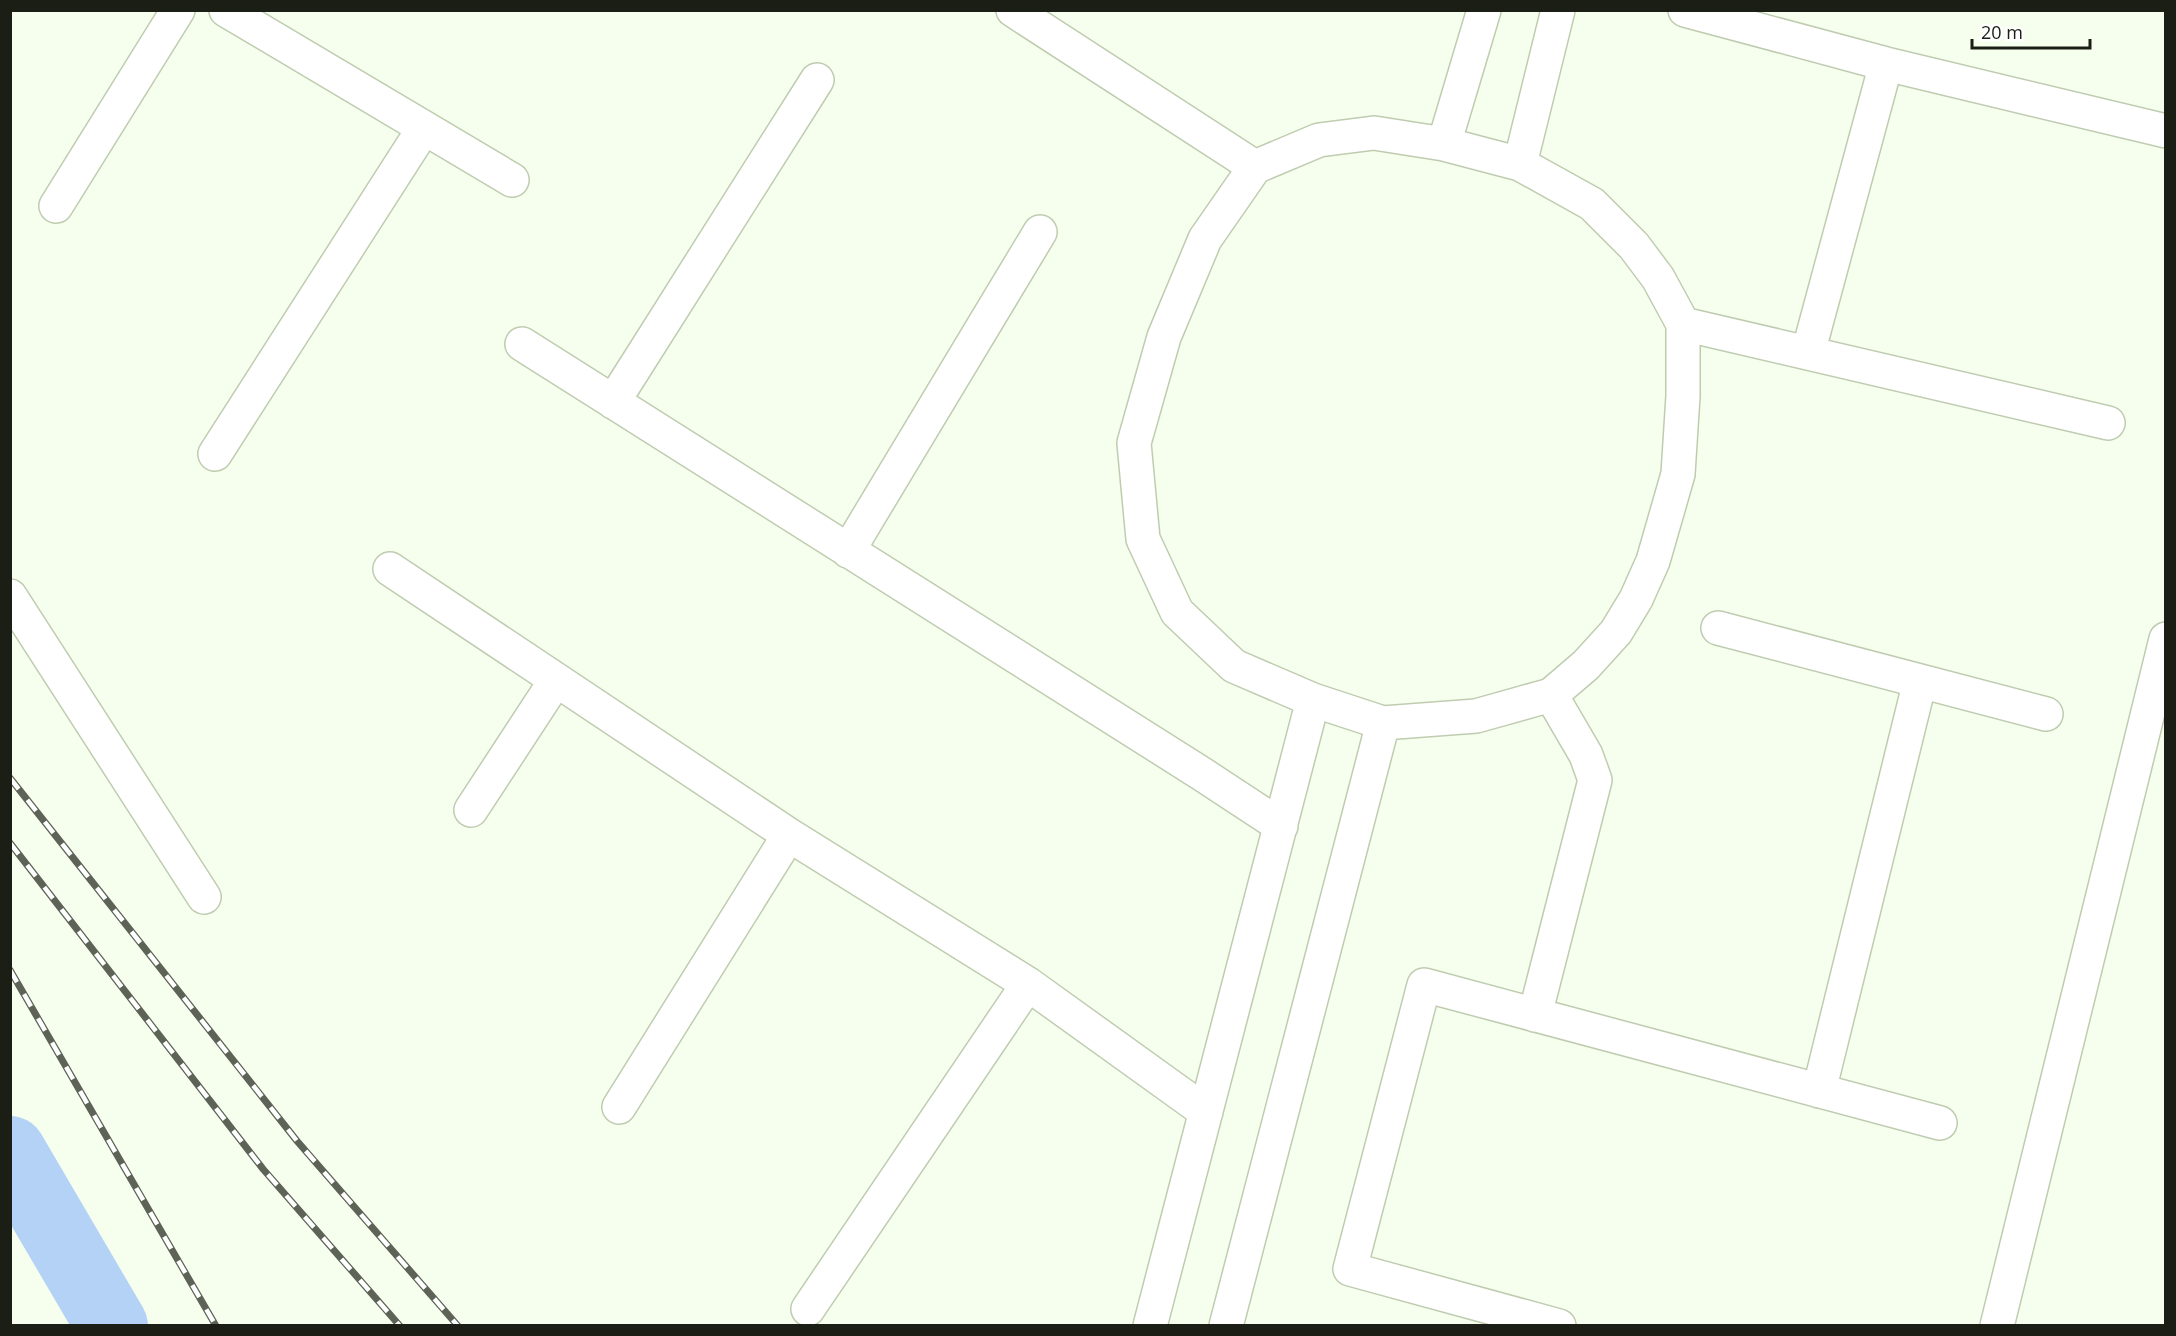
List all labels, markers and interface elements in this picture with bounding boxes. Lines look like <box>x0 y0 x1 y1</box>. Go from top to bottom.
scale bar <box>1972 12 2090 50</box>
text: 20 m <box>1981 20 2023 44</box>

